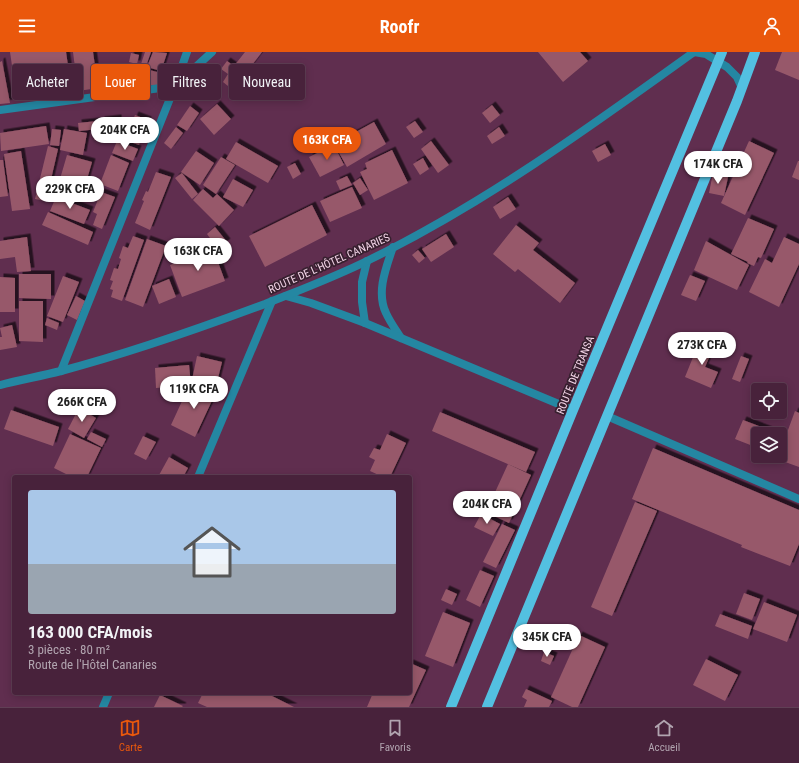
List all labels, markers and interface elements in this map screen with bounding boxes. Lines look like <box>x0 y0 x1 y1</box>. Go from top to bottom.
icon: menu <box>16 15 38 37</box>
icon: person <box>761 15 783 37</box>
text: Roofr <box>380 16 419 37</box>
chip: Acheter <box>12 64 83 100</box>
chip: Louer <box>91 64 150 100</box>
chip: Filtres <box>158 64 221 100</box>
chip: Nouveau <box>229 64 305 100</box>
pin: 204K CFA <box>84 117 166 151</box>
text: 204K CFA <box>100 122 150 137</box>
pin: 163K CFA <box>286 127 368 161</box>
text: 163K CFA <box>302 132 352 147</box>
pin: 174K CFA <box>677 151 759 185</box>
text: 174K CFA <box>693 156 743 171</box>
pin: 229K CFA <box>29 176 111 210</box>
text: 229K CFA <box>45 181 95 196</box>
street label: ROUTE DE L'HÔTEL CANARIES <box>266 231 392 296</box>
pin: 163K CFA <box>157 238 239 272</box>
text: 163K CFA <box>173 243 223 258</box>
pin: 273K CFA <box>661 332 743 366</box>
street label: ROUTE DE TRANSA <box>554 334 597 416</box>
text: 273K CFA <box>677 337 727 352</box>
pin: 119K CFA <box>153 376 235 410</box>
text: 119K CFA <box>169 381 219 396</box>
map controls <box>751 383 787 463</box>
button: locate <box>751 383 787 419</box>
pin: 266K CFA <box>41 389 123 423</box>
text: 266K CFA <box>57 394 107 409</box>
button: layers <box>751 427 787 463</box>
pin: 204K CFA <box>446 491 528 525</box>
text: 204K CFA <box>462 496 512 511</box>
icon: home <box>176 516 248 588</box>
text: 163 000 CFA/mois <box>28 622 152 642</box>
pin: 345K CFA <box>506 624 588 658</box>
text: 345K CFA <box>522 629 572 644</box>
text: 3 pièces · 80 m² <box>28 642 110 657</box>
text: Route de l'Hôtel Canaries <box>28 657 157 672</box>
tab: Carte <box>119 717 142 754</box>
tab: Favoris <box>380 717 411 754</box>
tab: Accueil <box>648 717 680 754</box>

